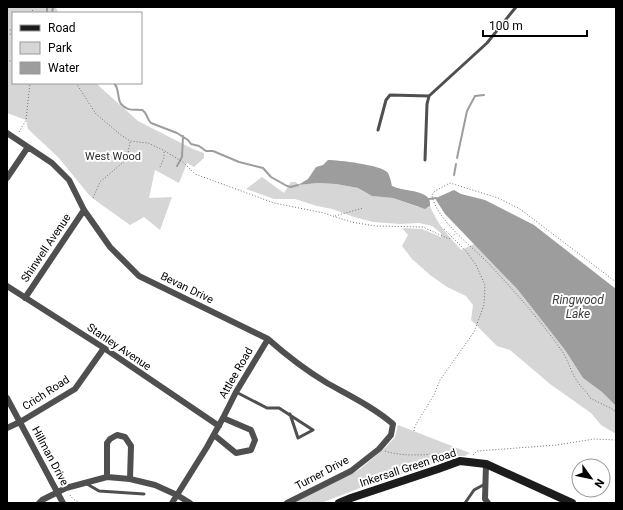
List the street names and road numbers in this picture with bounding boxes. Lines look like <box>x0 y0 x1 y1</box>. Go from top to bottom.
street label: Shinwell Avenue <box>18 211 74 285</box>
street label: Bevan Drive <box>158 270 216 306</box>
street label: Stanley Avenue <box>84 321 154 373</box>
street label: Attlee Road <box>216 345 256 401</box>
street label: Crich Road <box>20 373 72 413</box>
street label: Hillman Drive <box>29 424 71 488</box>
street label: Inkersall Green Road <box>358 446 458 490</box>
street label: Turner Drive <box>293 453 351 493</box>

